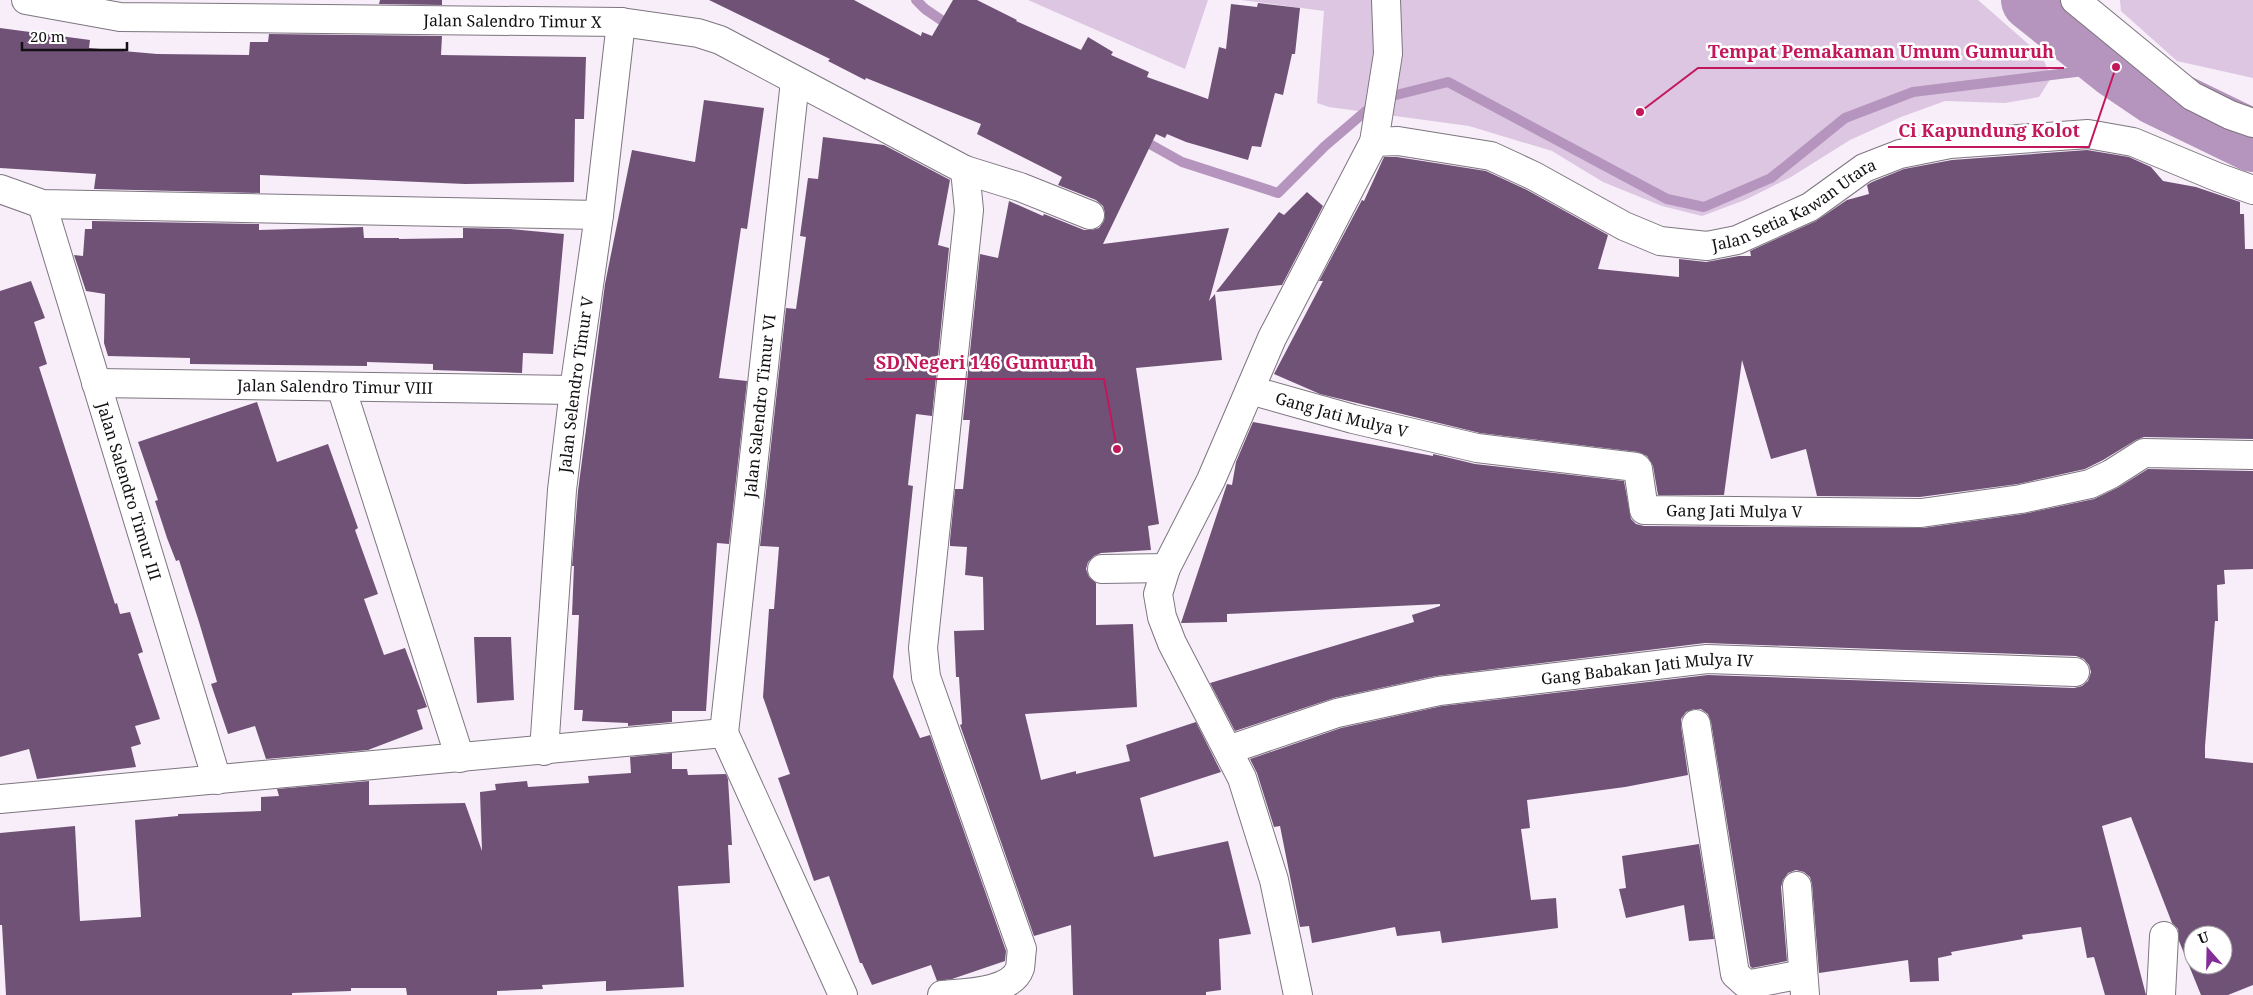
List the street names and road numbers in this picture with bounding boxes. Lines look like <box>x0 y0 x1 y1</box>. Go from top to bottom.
street label: Jalan Salendro Timur X <box>422 9 602 33</box>
street label: Jalan Setia Kawan Utara <box>1709 153 1879 256</box>
street label: Jalan Selendro Timur V <box>553 295 598 475</box>
street label: Jalan Salendro Timur VI <box>739 313 781 500</box>
street label: Jalan Salendro Timur VIII <box>236 374 433 399</box>
street label: Gang Jati Mulya V <box>1273 387 1410 443</box>
street label: Jalan Salendro Timur III <box>91 398 167 583</box>
street label: Gang Jati Mulya V <box>1666 499 1803 523</box>
street label: Gang Babakan Jati Mulya IV <box>1540 648 1754 690</box>

